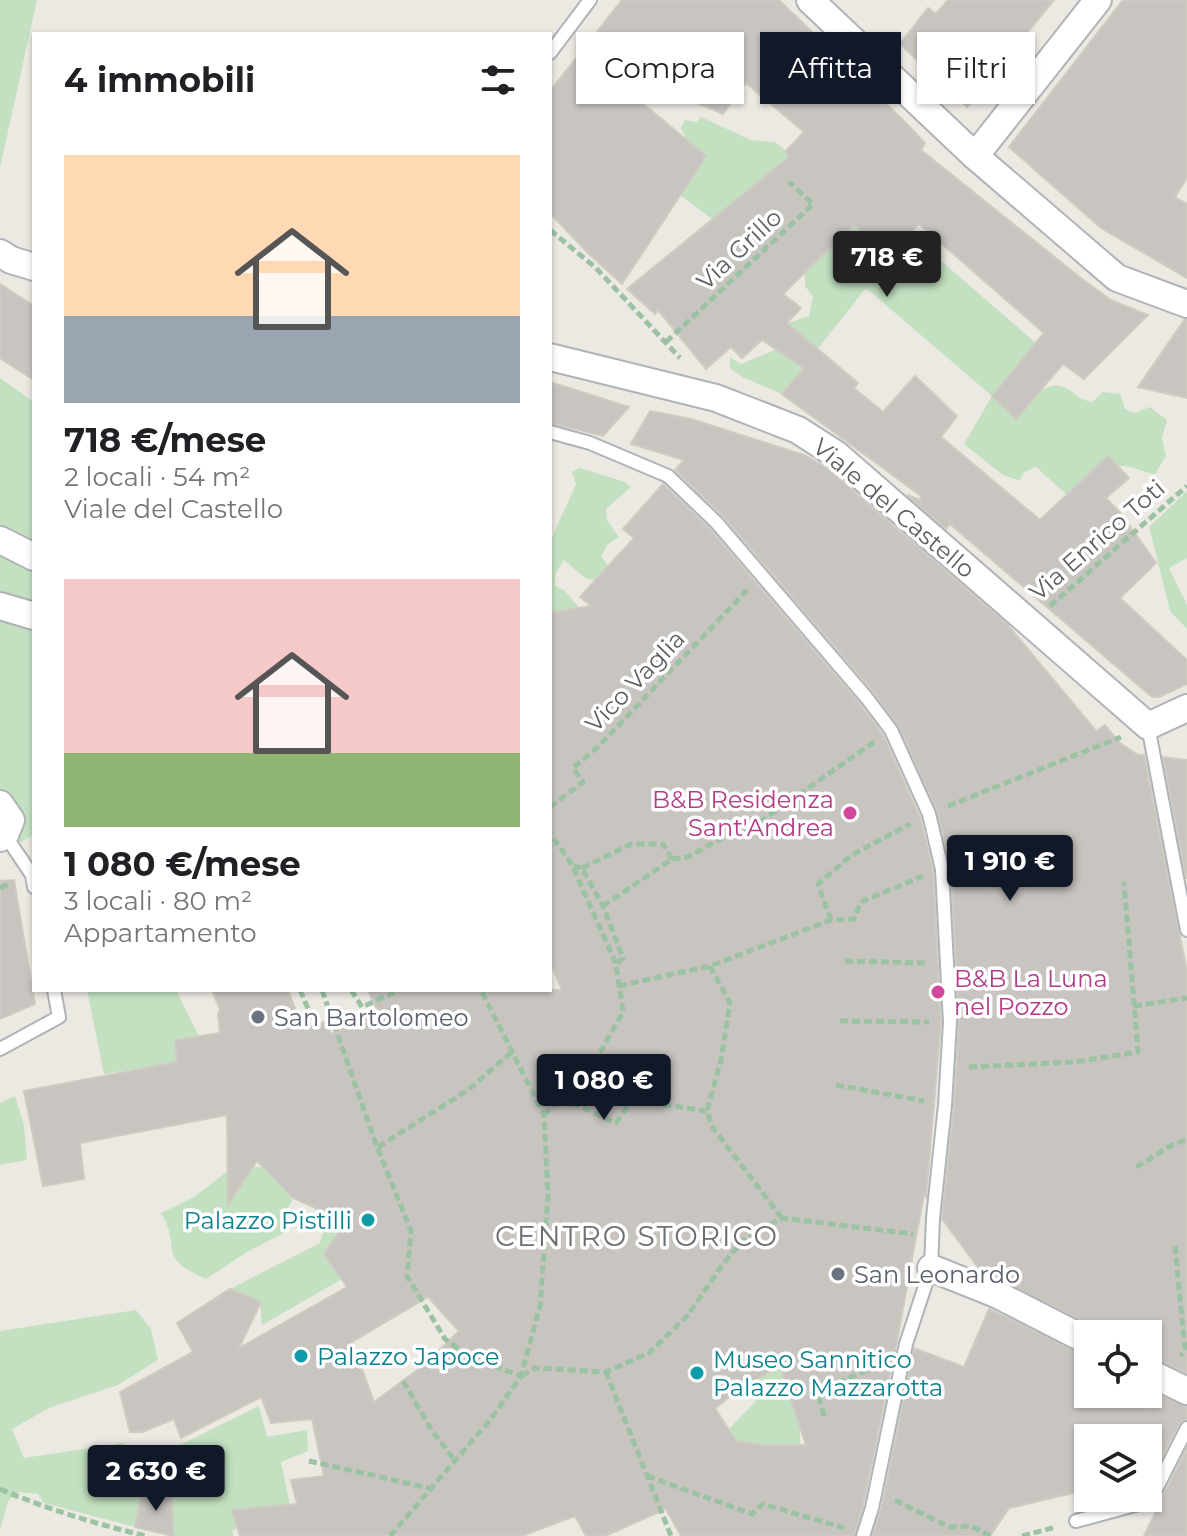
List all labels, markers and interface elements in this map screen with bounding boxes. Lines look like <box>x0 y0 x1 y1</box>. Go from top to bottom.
chip: Compra <box>576 32 744 104</box>
chip: Affitta <box>760 32 901 104</box>
chip: Filtri <box>917 32 1035 104</box>
icon: filters <box>476 58 520 102</box>
text: 4 immobili <box>64 59 255 101</box>
street label: Via Grillo <box>690 202 788 296</box>
icon: home <box>220 207 364 351</box>
pin: 718 € <box>831 231 943 299</box>
text: 718 € <box>851 241 923 273</box>
text: 718 €/mese <box>64 419 266 461</box>
street label: Viale del Castello <box>807 432 981 584</box>
text: 2 locali · 54 m² <box>64 461 251 493</box>
street label: Via Enrico Toti <box>1023 473 1171 607</box>
text: Viale del Castello <box>64 493 283 525</box>
street label: Vico Vaglia <box>579 624 691 738</box>
icon: home <box>220 631 364 775</box>
place label: B&B Residenza Sant'Andrea <box>652 785 834 842</box>
marker: B&B Residenza Sant'Andrea <box>841 804 859 822</box>
pin: 1 910 € <box>936 835 1084 903</box>
text: 1 080 €/mese <box>64 843 301 885</box>
text: 1 910 € <box>965 845 1055 877</box>
text: 3 locali · 80 m² <box>64 885 252 917</box>
text: Appartamento <box>64 917 257 949</box>
place label: B&B La Luna nel Pozzo <box>954 964 1108 1021</box>
marker: B&B La Luna nel Pozzo <box>929 983 947 1001</box>
place label: San Bartolomeo <box>274 1003 469 1032</box>
marker: San Bartolomeo <box>249 1008 267 1026</box>
pin: 1 080 € <box>530 1054 678 1122</box>
text: 1 080 € <box>555 1064 653 1096</box>
place label: Palazzo Pistilli <box>184 1206 352 1235</box>
marker: Palazzo Pistilli <box>359 1211 377 1229</box>
district label: CENTRO STORICO <box>495 1219 779 1253</box>
place label: San Leonardo <box>854 1260 1020 1289</box>
marker: San Leonardo <box>829 1265 847 1283</box>
map controls <box>1074 1320 1162 1512</box>
button: locate <box>1074 1320 1162 1408</box>
place label: Palazzo Japoce <box>317 1342 500 1371</box>
place label: Museo Sannitico Palazzo Mazzarotta <box>713 1345 943 1402</box>
marker: Palazzo Japoce <box>292 1347 310 1365</box>
marker: Museo Sannitico Palazzo Mazzarotta <box>688 1364 706 1382</box>
button: layers <box>1074 1424 1162 1512</box>
pin: 2 630 € <box>82 1445 230 1513</box>
text: 2 630 € <box>106 1455 206 1487</box>

